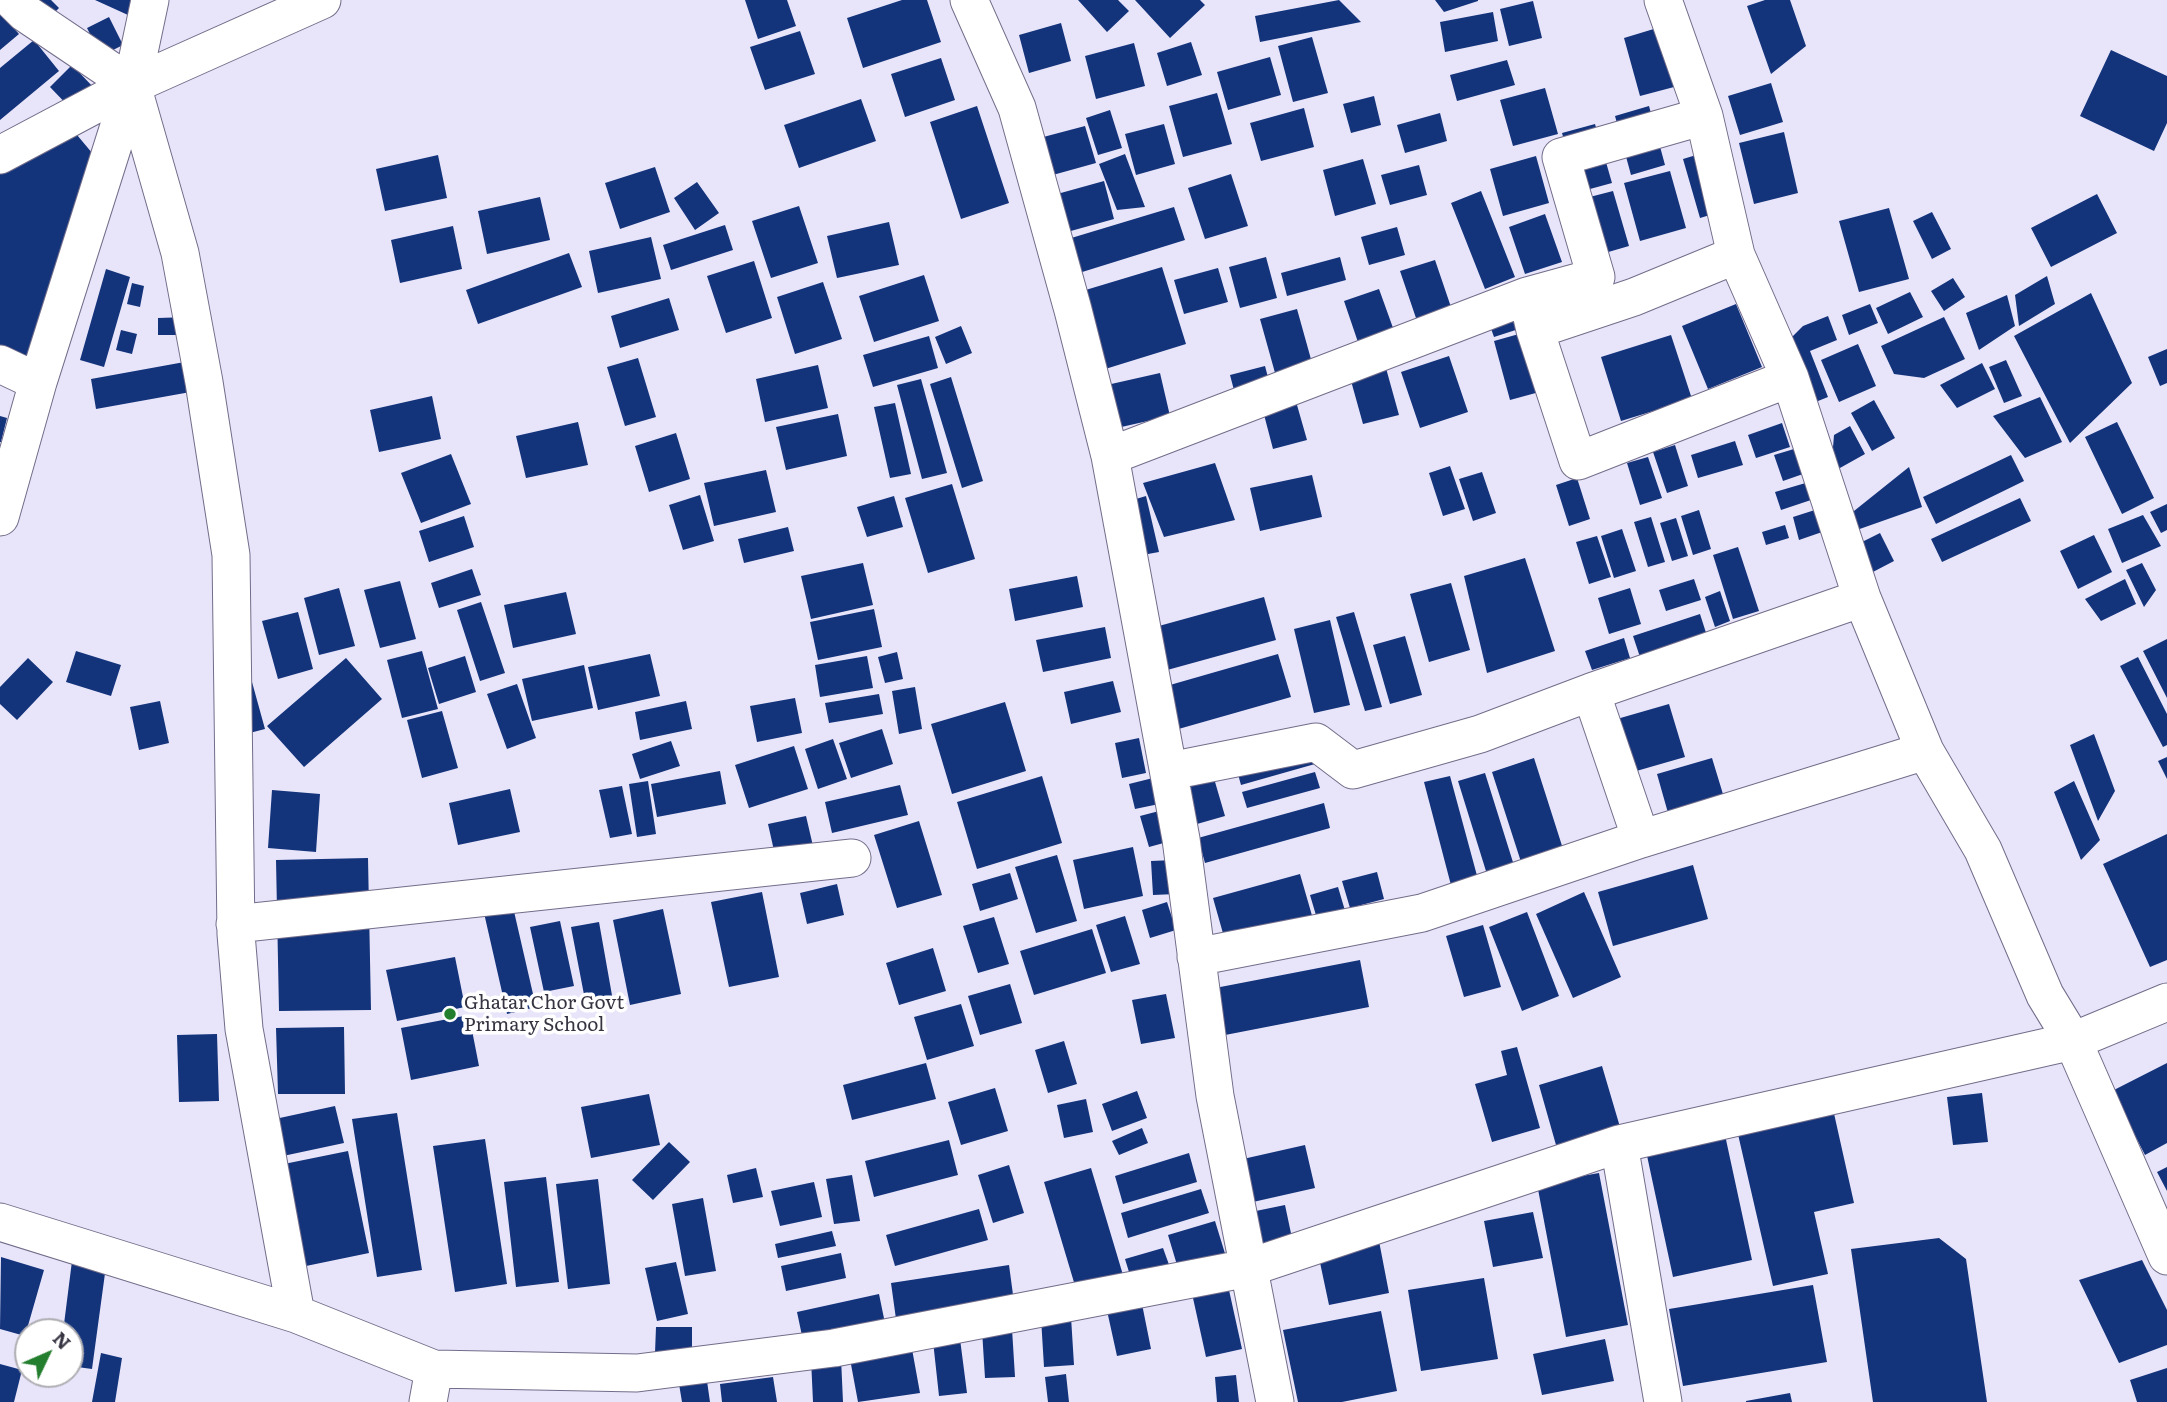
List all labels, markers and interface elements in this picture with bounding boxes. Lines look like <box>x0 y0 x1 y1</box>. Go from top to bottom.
place label: Ghatar Chor Govt Primary School <box>464 992 624 1036</box>
marker: Ghatar Chor Govt Primary School <box>442 1006 458 1022</box>
north arrow <box>14 1318 84 1388</box>
text: N <box>47 1324 78 1355</box>

